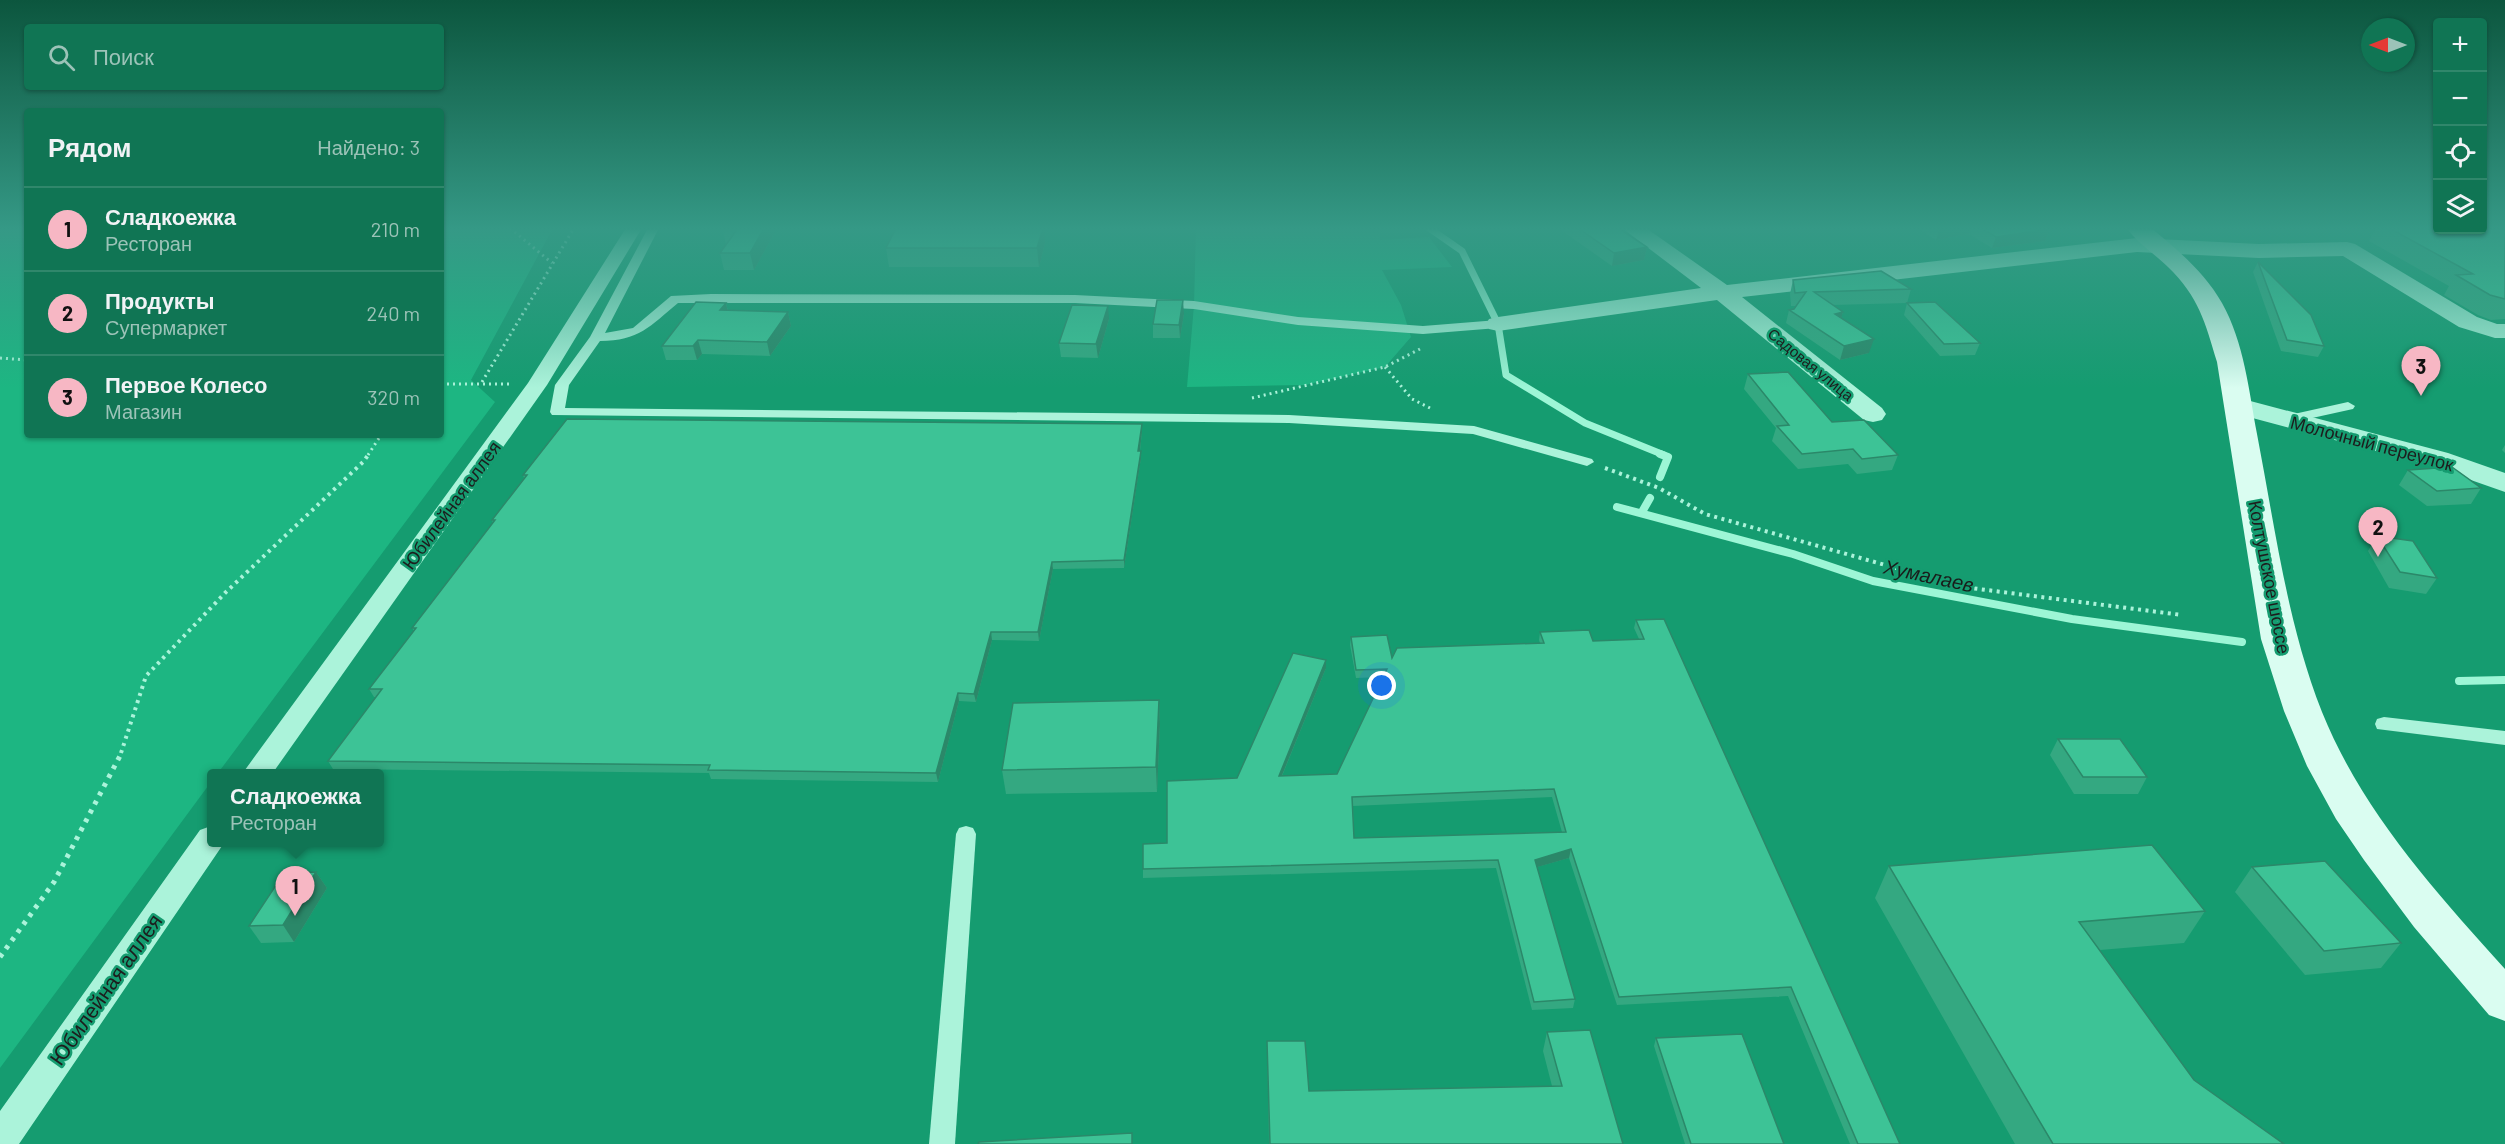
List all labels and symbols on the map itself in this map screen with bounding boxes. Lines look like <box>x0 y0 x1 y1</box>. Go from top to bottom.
north arrow <box>2361 18 2415 72</box>
street label: Садовая улица <box>1765 324 1858 404</box>
pin: 3 <box>2402 346 2440 396</box>
street label: Молочный переулок <box>2288 411 2456 475</box>
street label: Юбилейная аллея <box>397 437 505 573</box>
street label: Колтушское шоссе <box>2244 499 2296 655</box>
pin: 2 <box>2358 508 2398 557</box>
water label: Хумалаев <box>1881 554 1976 596</box>
your location <box>1367 671 1396 700</box>
pin: 1 <box>276 866 314 916</box>
street label: Юбилейная аллея <box>44 909 166 1069</box>

